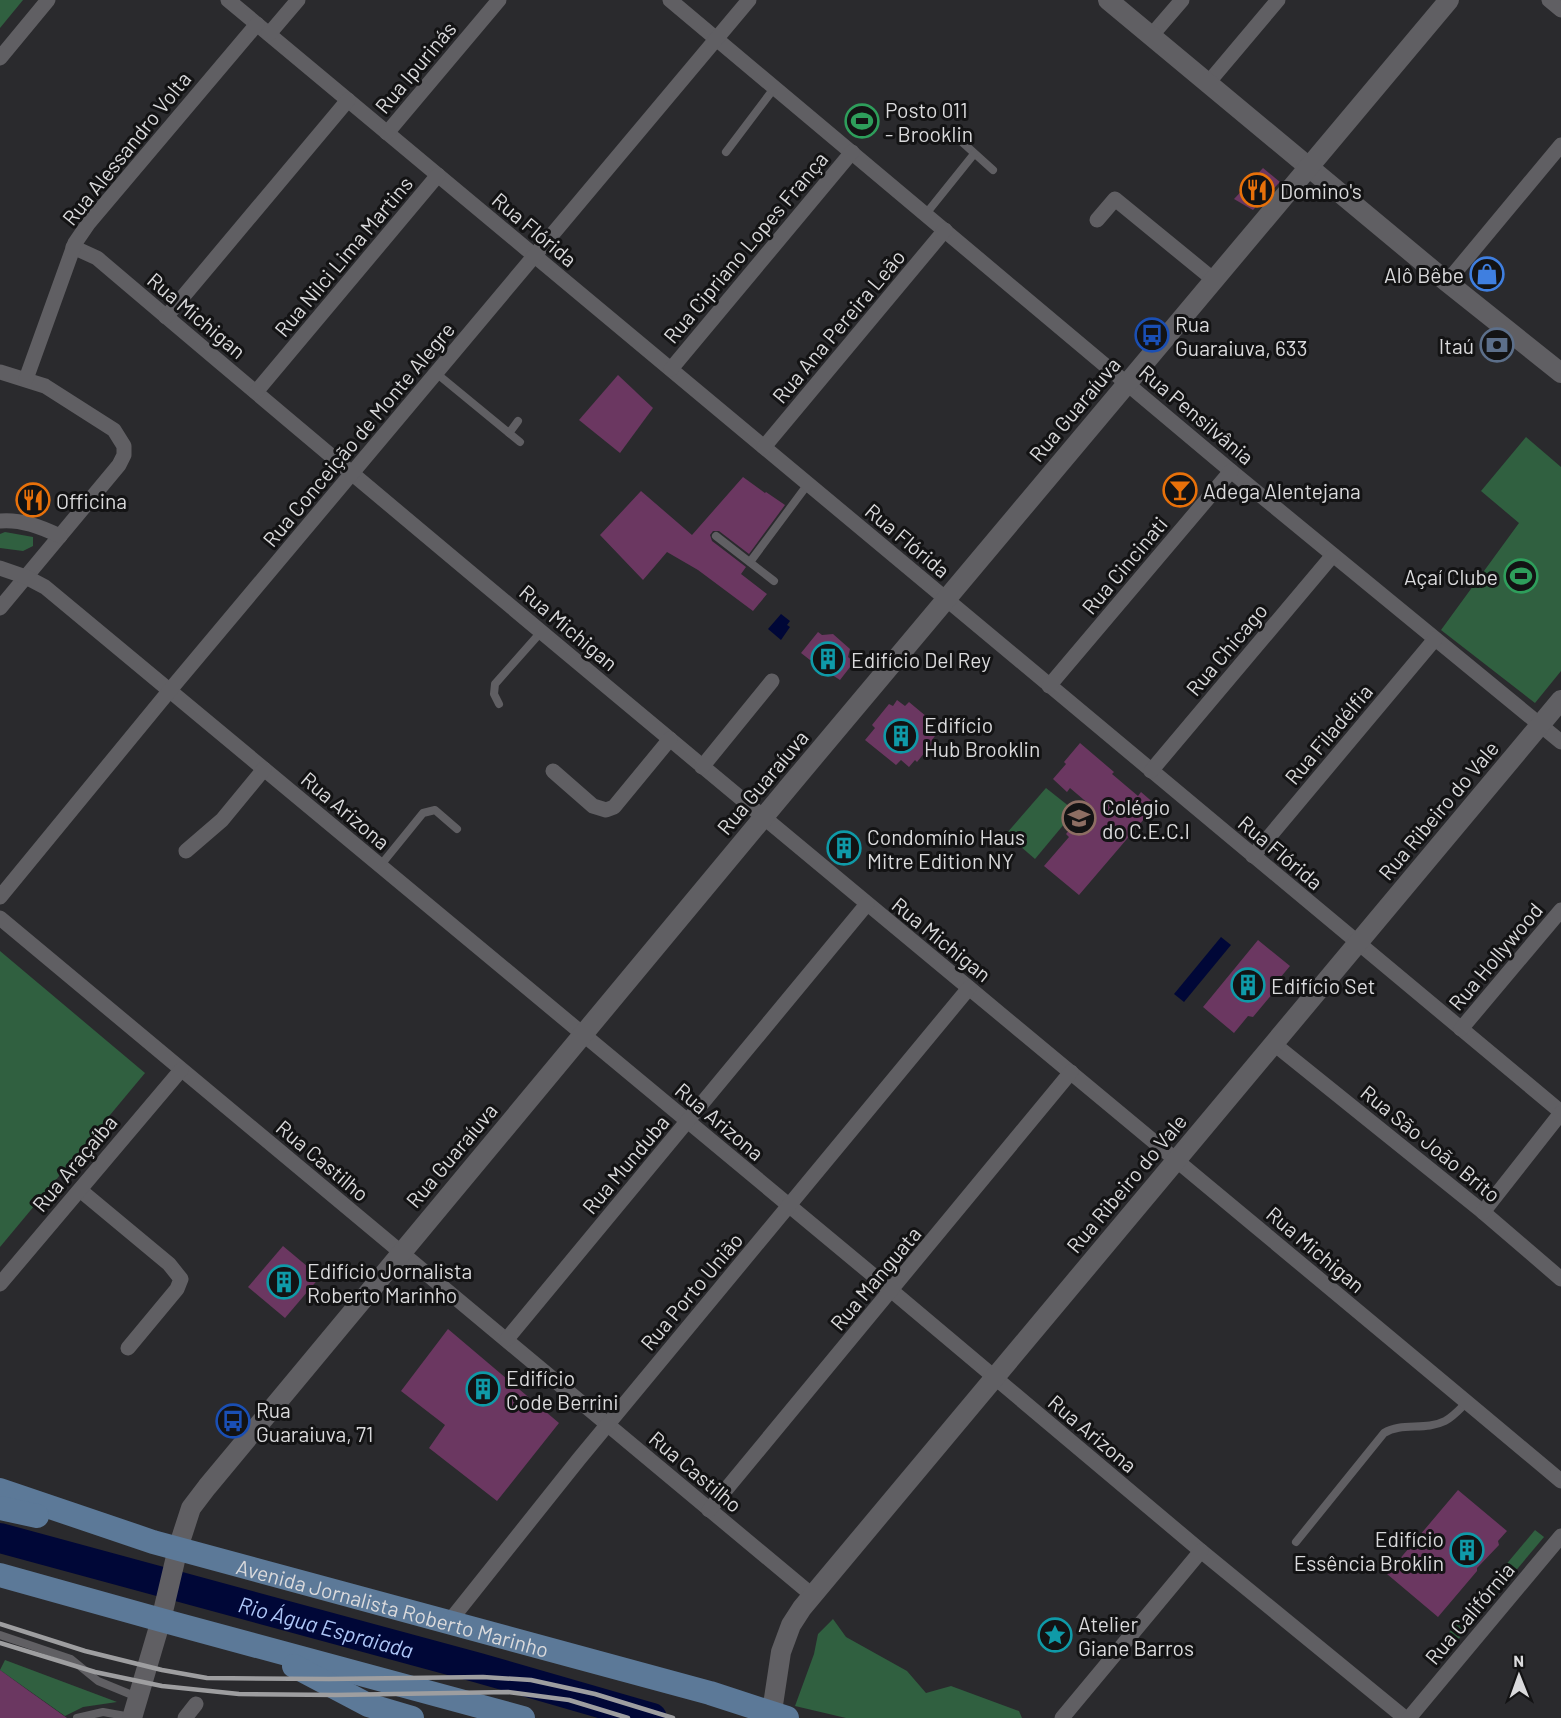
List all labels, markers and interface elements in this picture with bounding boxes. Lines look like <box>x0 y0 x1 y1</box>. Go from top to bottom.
street label: Rua Ipurinás <box>369 16 461 118</box>
street label: Rua Alessandro Volta <box>56 66 196 230</box>
place label: Posto 011 - Brooklin <box>885 97 973 146</box>
sports icon: Posto 011 - Brooklin <box>844 103 880 139</box>
street label: Rua Cipriano Lopes França <box>658 146 832 348</box>
street label: Rua Nilci Lima Martins <box>269 171 417 341</box>
restaurant icon: Domino's <box>1239 172 1275 208</box>
place label: Domino's <box>1280 178 1362 203</box>
street label: Rua Flórida <box>488 187 582 271</box>
street label: Rua Ana Pereira Leão <box>766 244 910 408</box>
shop icon: Alô Bêbe <box>1469 256 1505 292</box>
place label: Alô Bêbe <box>1384 262 1464 287</box>
street label: Rua Michigan <box>143 267 251 363</box>
place label: Rua Guaraiuva, 633 <box>1175 311 1307 360</box>
street label: Rua Conceição de Monte Alegre <box>257 317 459 551</box>
bus stop icon: Rua Guaraiuva, 633 <box>1134 317 1170 353</box>
bank icon: Itaú <box>1479 327 1515 363</box>
place label: Itaú <box>1439 333 1474 358</box>
street label: Rua Guaraíuva <box>1023 352 1125 466</box>
street label: Rua Pensilvânia <box>1135 359 1259 469</box>
bar icon: Adega Alentejana <box>1162 472 1198 508</box>
place label: Adega Alentejana <box>1203 478 1361 503</box>
restaurant icon: Officina <box>15 482 51 518</box>
place label: Officina <box>56 488 127 513</box>
street label: Rua Flórida <box>861 498 955 582</box>
street label: Rua Cincinati <box>1076 511 1172 619</box>
sports icon: Açaí Clube <box>1503 558 1539 594</box>
place label: Açaí Clube <box>1404 564 1498 589</box>
street label: Rua Michigan <box>515 579 623 675</box>
street label: Rua Chicago <box>1180 598 1272 700</box>
building icon: Edifício Del Rey <box>810 641 846 677</box>
place label: Edifício Del Rey <box>851 647 991 672</box>
street label: Rua Filadélfia <box>1279 679 1377 789</box>
place label: Edifício Hub Brooklin <box>924 712 1040 761</box>
building icon: Edifício Hub Brooklin <box>883 718 919 754</box>
street label: Rua Guaraíuva <box>711 725 813 839</box>
street label: Rua Ribeiro do Vale <box>1373 735 1503 885</box>
street label: Rua Arizona <box>297 766 395 854</box>
place label: Colégio do C.E.C.I <box>1102 794 1190 843</box>
school or university icon: Colégio do C.E.C.I <box>1061 800 1097 836</box>
street label: Rua Flórida <box>1234 810 1328 894</box>
place label: Condomínio Haus Mitre Edition NY <box>867 824 1025 873</box>
building icon: Condomínio Haus Mitre Edition NY <box>826 830 862 866</box>
street label: Rua Michigan <box>887 891 997 987</box>
street label: Rua Hollywood <box>1443 897 1547 1015</box>
building icon: Edifício Set <box>1230 967 1266 1003</box>
place label: Edifício Set <box>1271 973 1375 998</box>
street label: Rua Arizona <box>671 1077 769 1165</box>
street label: Rua São João Brito <box>1356 1079 1506 1207</box>
street label: Rua Guaraíuva <box>400 1098 502 1212</box>
street label: Rua Ribeiro do Vale <box>1061 1108 1191 1258</box>
street label: Rua Munduba <box>576 1109 674 1219</box>
street label: Rua Araçaíba <box>26 1110 122 1216</box>
street label: Rua Castilho <box>272 1114 374 1206</box>
street label: Rua Michigan <box>1262 1201 1370 1297</box>
street label: Rua Manguata <box>824 1221 926 1335</box>
street label: Rua Porto União <box>635 1227 747 1355</box>
place label: Edifício Jornalista Roberto Marinho <box>307 1258 472 1307</box>
building icon: Edifício Jornalista Roberto Marinho <box>266 1264 302 1300</box>
place label: Edifício Code Berrini <box>506 1365 619 1414</box>
building icon: Edifício Code Berrini <box>465 1371 501 1407</box>
street label: Rua Arizona <box>1044 1389 1142 1477</box>
place label: Rua Guaraiuva, 71 <box>256 1397 373 1446</box>
bus stop icon: Rua Guaraiuva, 71 <box>215 1403 251 1439</box>
street label: Rua Castilho <box>645 1425 747 1517</box>
place label: Edifício Essência Broklin <box>1294 1526 1444 1575</box>
building icon: Edifício Essência Broklin <box>1449 1532 1485 1568</box>
street label: Avenida Jornalista Roberto Marinho <box>234 1553 552 1661</box>
street label: Rua Califórnia <box>1419 1557 1519 1669</box>
water label: Rio Água Espraiada <box>236 1590 417 1663</box>
place label: Atelier Giane Barros <box>1078 1611 1194 1660</box>
place icon: Atelier Giane Barros <box>1037 1617 1073 1653</box>
north arrow <box>1489 1646 1549 1706</box>
text: N <box>1513 1651 1524 1670</box>

